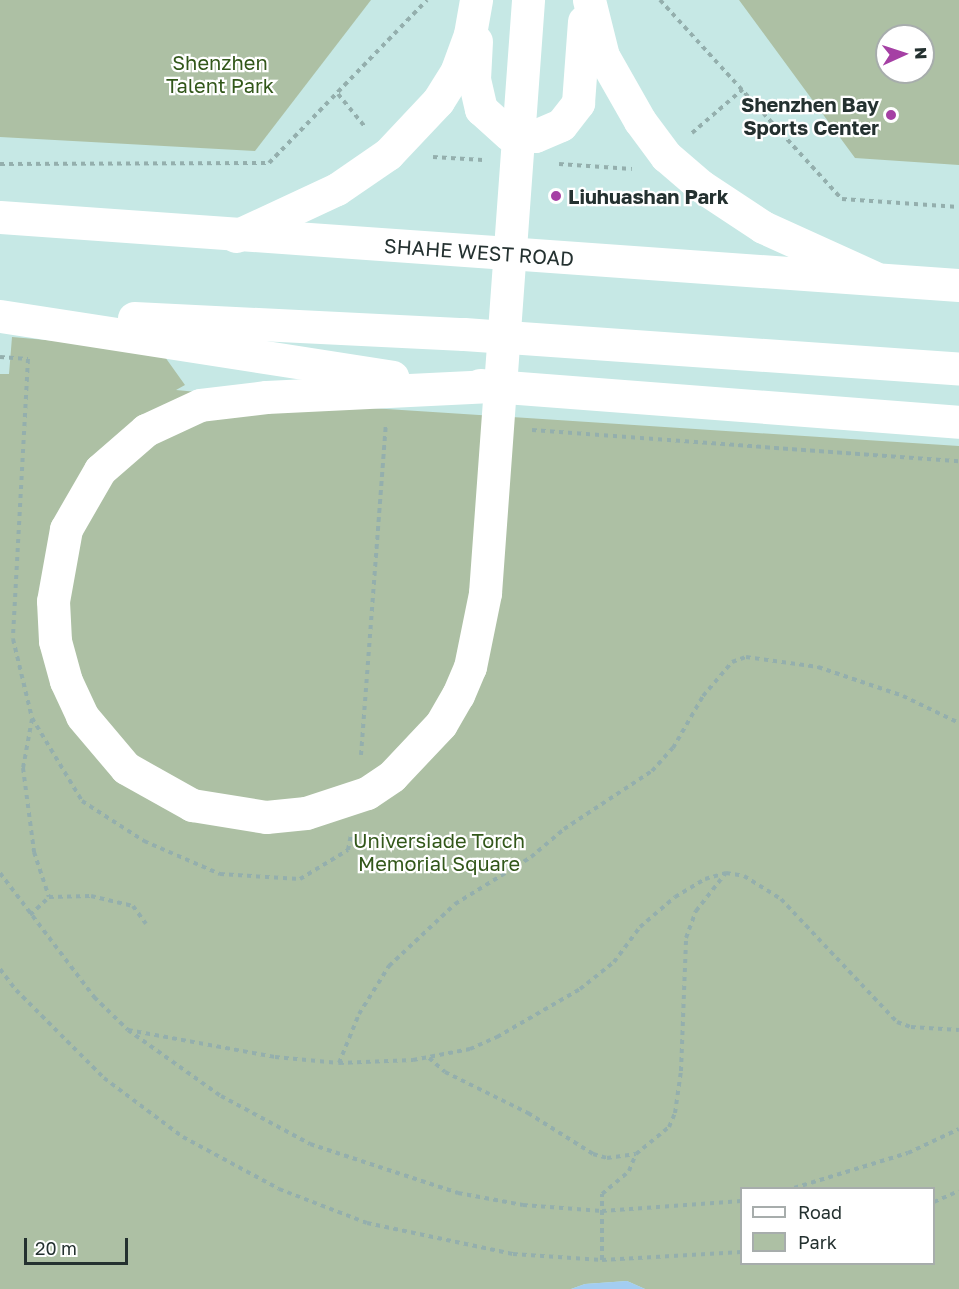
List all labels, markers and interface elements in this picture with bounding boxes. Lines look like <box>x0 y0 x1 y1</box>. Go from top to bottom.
north arrow <box>875 24 935 84</box>
text: N <box>911 47 931 60</box>
park label: Shenzhen Talent Park <box>166 51 274 98</box>
place label: Shenzhen Bay Sports Center <box>741 92 879 139</box>
marker: Shenzhen Bay Sports Center <box>884 108 898 122</box>
place label: Liuhuashan Park <box>568 184 728 208</box>
marker: Liuhuashan Park <box>549 189 563 203</box>
street label: SHAHE WEST ROAD <box>383 233 575 271</box>
park label: Universiade Torch Memorial Square <box>353 828 525 875</box>
legend <box>740 1187 935 1265</box>
text: Road <box>798 1201 842 1223</box>
scale bar <box>27 1226 130 1264</box>
text: Park <box>798 1231 837 1253</box>
text: 20 m <box>35 1237 77 1259</box>

